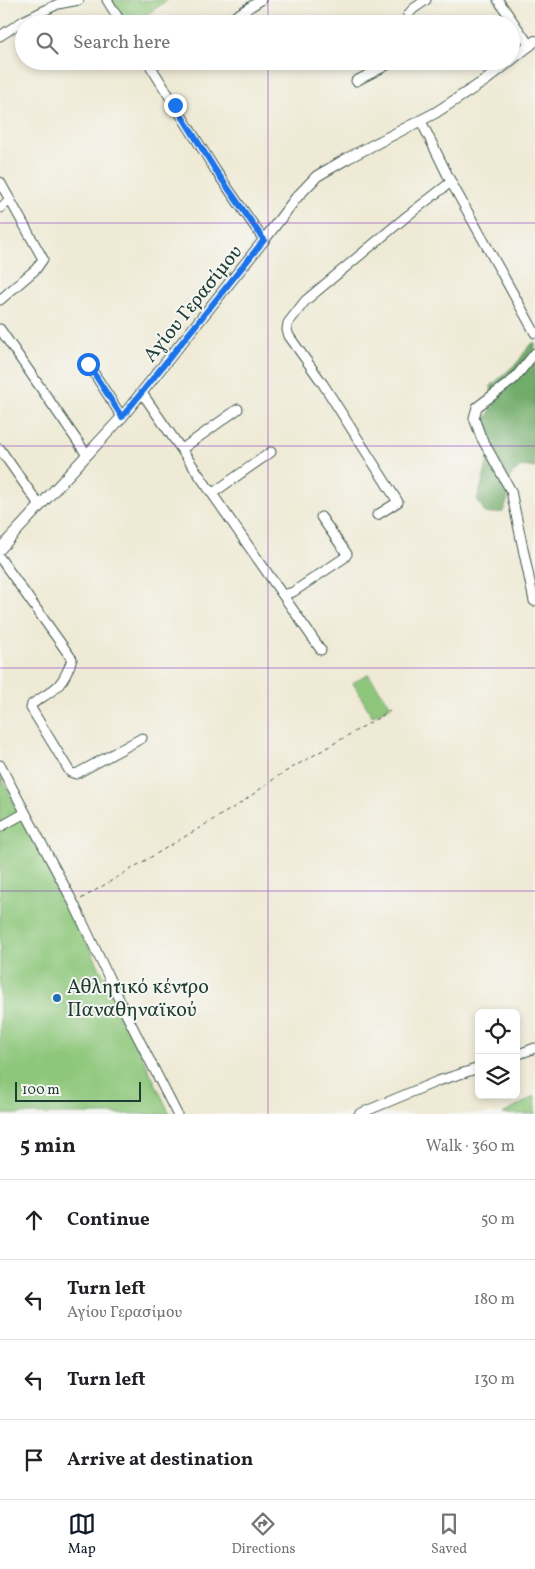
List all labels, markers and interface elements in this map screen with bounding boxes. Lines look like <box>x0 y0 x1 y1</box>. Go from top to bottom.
search box <box>15 15 520 70</box>
icon: search <box>33 29 61 57</box>
text: Search here <box>73 30 170 56</box>
route end <box>164 94 187 117</box>
street label: Αγίου Γερασίμου <box>137 239 250 369</box>
route start <box>77 353 100 376</box>
place label: Αθλητικό κέντρο Παναθηναϊκού <box>67 974 209 1025</box>
marker: Αθλητικό κέντρο Παναθηναϊκού <box>51 992 63 1004</box>
map controls <box>475 1009 520 1099</box>
button: locate <box>475 1009 520 1054</box>
button: layers <box>475 1054 520 1099</box>
scale bar <box>15 1079 141 1102</box>
text: 100 m <box>22 1081 60 1100</box>
text: 5 min <box>20 1132 76 1161</box>
text: Walk · 360 m <box>426 1136 515 1158</box>
icon: ahead <box>20 1206 48 1234</box>
text: Continue <box>67 1207 150 1233</box>
text: 50 m <box>481 1209 515 1231</box>
text: Turn left <box>67 1276 146 1302</box>
icon: left <box>20 1286 48 1314</box>
text: 180 m <box>474 1289 515 1311</box>
text: Αγίου Γερασίμου <box>67 1302 182 1324</box>
icon: left <box>20 1366 48 1394</box>
text: Turn left <box>67 1367 146 1393</box>
text: 130 m <box>474 1369 515 1391</box>
icon: arrive <box>20 1446 48 1474</box>
text: Arrive at destination <box>67 1447 253 1473</box>
tab: Map <box>68 1510 96 1559</box>
tab: Directions <box>231 1510 296 1559</box>
tab: Saved <box>431 1510 467 1559</box>

